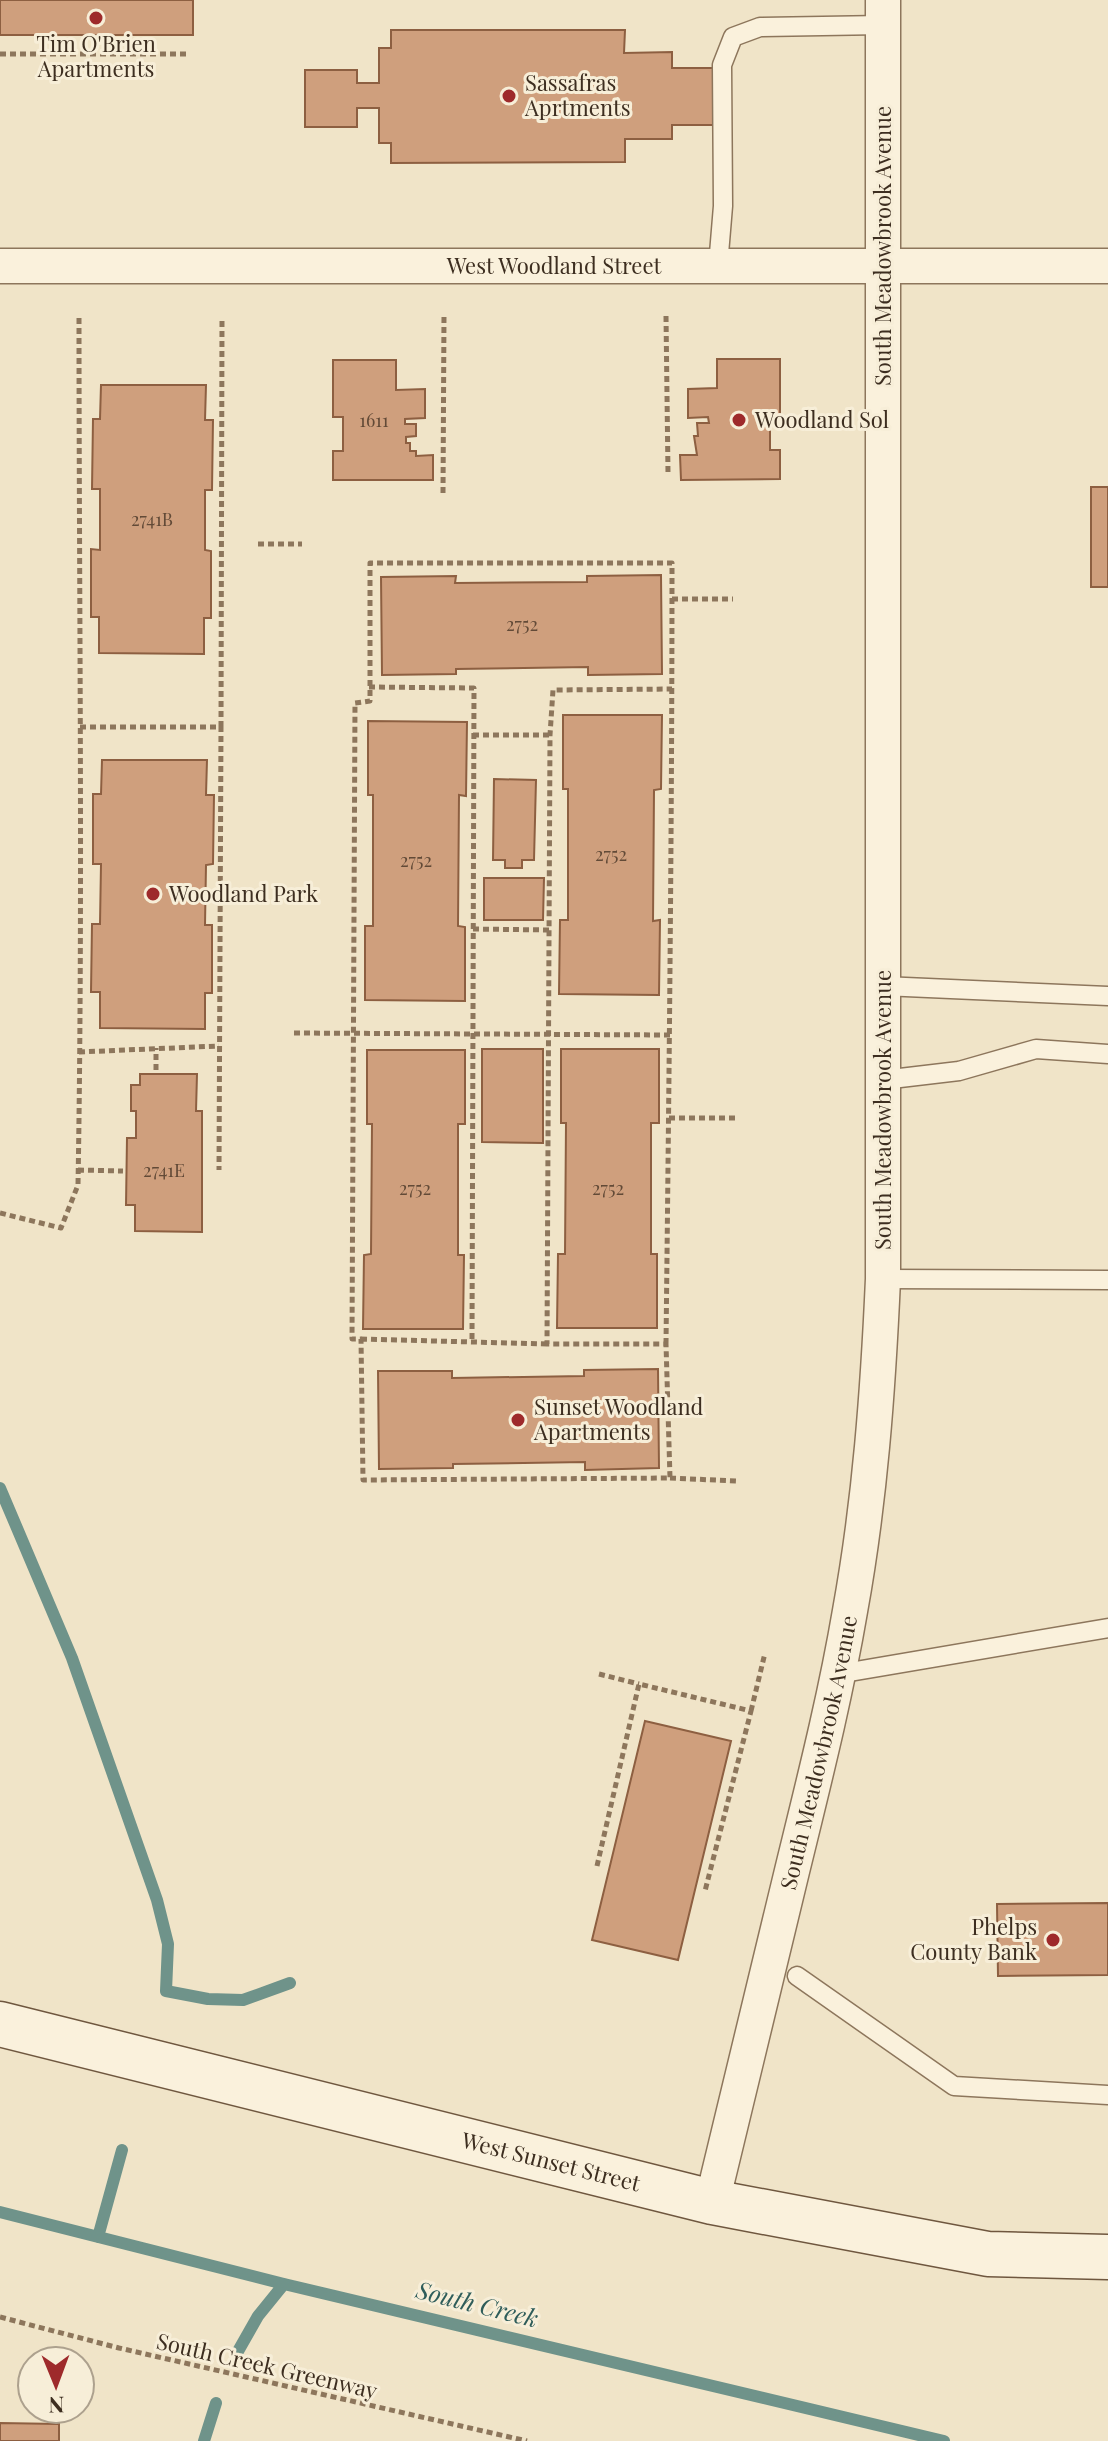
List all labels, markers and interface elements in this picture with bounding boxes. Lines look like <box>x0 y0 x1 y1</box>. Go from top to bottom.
marker: Tim O'Brien Apartments <box>87 9 105 27</box>
place label: Tim O'Brien Apartments <box>36 28 156 83</box>
place label: Sassafras Aprtments <box>524 67 631 122</box>
marker: Sassafras Aprtments <box>500 87 518 105</box>
street label: South Meadowbrook Avenue <box>867 106 897 386</box>
street label: West Woodland Street <box>446 250 663 280</box>
place label: Woodland Sol <box>754 404 889 434</box>
house number: 1611 <box>359 408 389 432</box>
marker: Woodland Sol <box>730 411 748 429</box>
house number: 2741B <box>131 507 173 531</box>
house number: 2752 <box>506 612 538 636</box>
house number: 2752 <box>595 842 627 866</box>
house number: 2752 <box>400 848 432 872</box>
place label: Woodland Park <box>168 878 318 908</box>
marker: Woodland Park <box>144 885 162 903</box>
street label: South Meadowbrook Avenue <box>867 970 897 1250</box>
house number: 2741E <box>143 1158 185 1182</box>
house number: 2752 <box>399 1176 431 1200</box>
house number: 2752 <box>592 1176 624 1200</box>
place label: Sunset Woodland Apartments <box>533 1391 704 1446</box>
marker: Sunset Woodland Apartments <box>509 1411 527 1429</box>
street label: South Meadowbrook Avenue <box>772 1613 863 1892</box>
place label: Phelps County Bank <box>910 1911 1037 1966</box>
marker: Phelps County Bank <box>1044 1931 1062 1949</box>
street label: West Sunset Street <box>458 2124 645 2198</box>
water label: South Creek <box>412 2272 542 2334</box>
street label: South Creek Greenway <box>154 2325 381 2405</box>
north arrow <box>16 2345 96 2425</box>
text: N <box>48 2391 65 2421</box>

